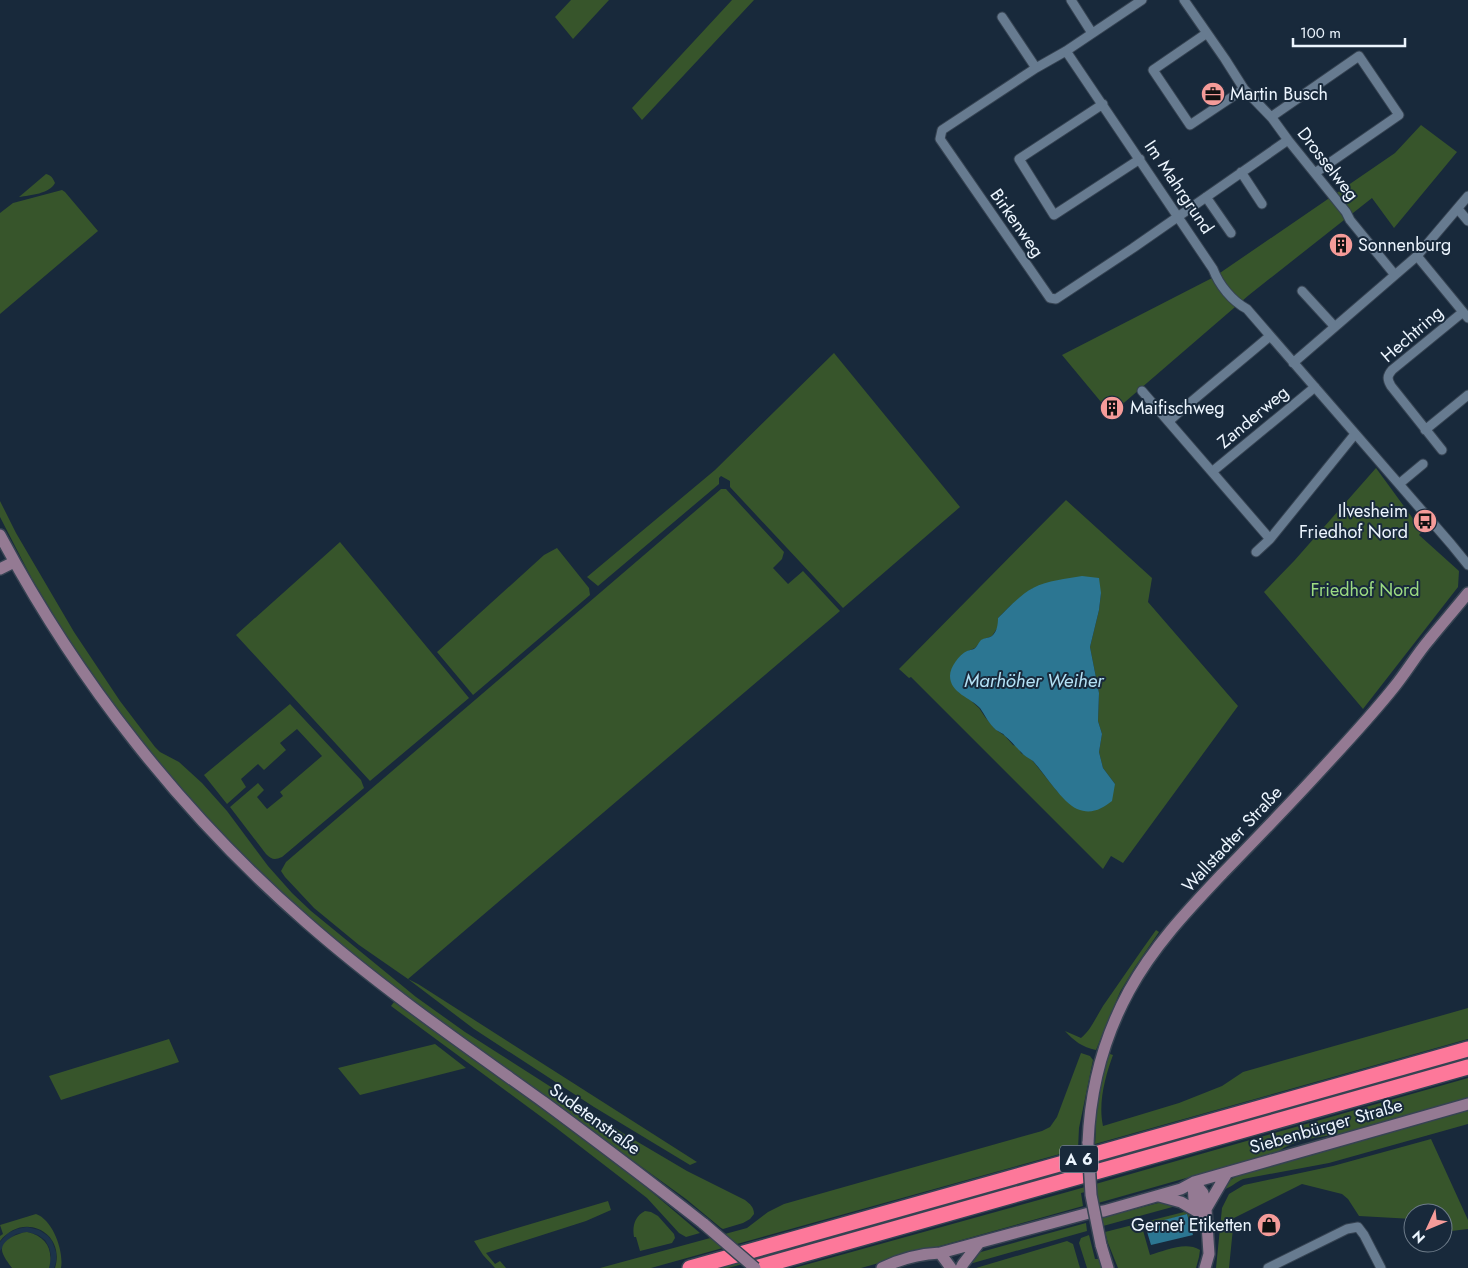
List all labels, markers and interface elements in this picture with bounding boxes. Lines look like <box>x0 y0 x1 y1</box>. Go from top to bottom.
scale bar <box>1293 15 1406 47</box>
text: 100 m <box>1300 22 1341 44</box>
office icon: Martin Busch <box>1200 81 1226 107</box>
place label: Martin Busch <box>1230 81 1328 107</box>
street label: Drosselweg <box>1291 122 1365 206</box>
street label: Im Mahrgrund <box>1138 135 1220 239</box>
street label: Birkenweg <box>984 183 1050 263</box>
building icon: Sonnenburg <box>1328 232 1354 258</box>
place label: Sonnenburg <box>1358 232 1451 258</box>
street label: Hechtring <box>1375 300 1449 368</box>
street label: Zanderweg <box>1212 380 1294 454</box>
building icon: Maifischweg <box>1099 395 1125 421</box>
place label: Maifischweg <box>1130 395 1224 421</box>
place label: Ilvesheim Friedhof Nord <box>1299 498 1408 545</box>
bus stop icon: Ilvesheim Friedhof Nord <box>1412 508 1438 534</box>
park label: Friedhof Nord <box>1310 577 1420 603</box>
water label: Marhöher Weiher <box>964 667 1105 694</box>
street label: Wallstadter Straße <box>1176 780 1288 898</box>
street label: Sudetenstraße <box>544 1077 646 1161</box>
street label: Siebenbürger Straße <box>1246 1092 1406 1160</box>
road number: A 6 <box>1060 1146 1098 1172</box>
north arrow <box>1403 1203 1453 1253</box>
place label: Gernet Etiketten <box>1131 1212 1252 1238</box>
shop icon: Gernet Etiketten <box>1256 1212 1282 1238</box>
text: N <box>1408 1226 1430 1248</box>

